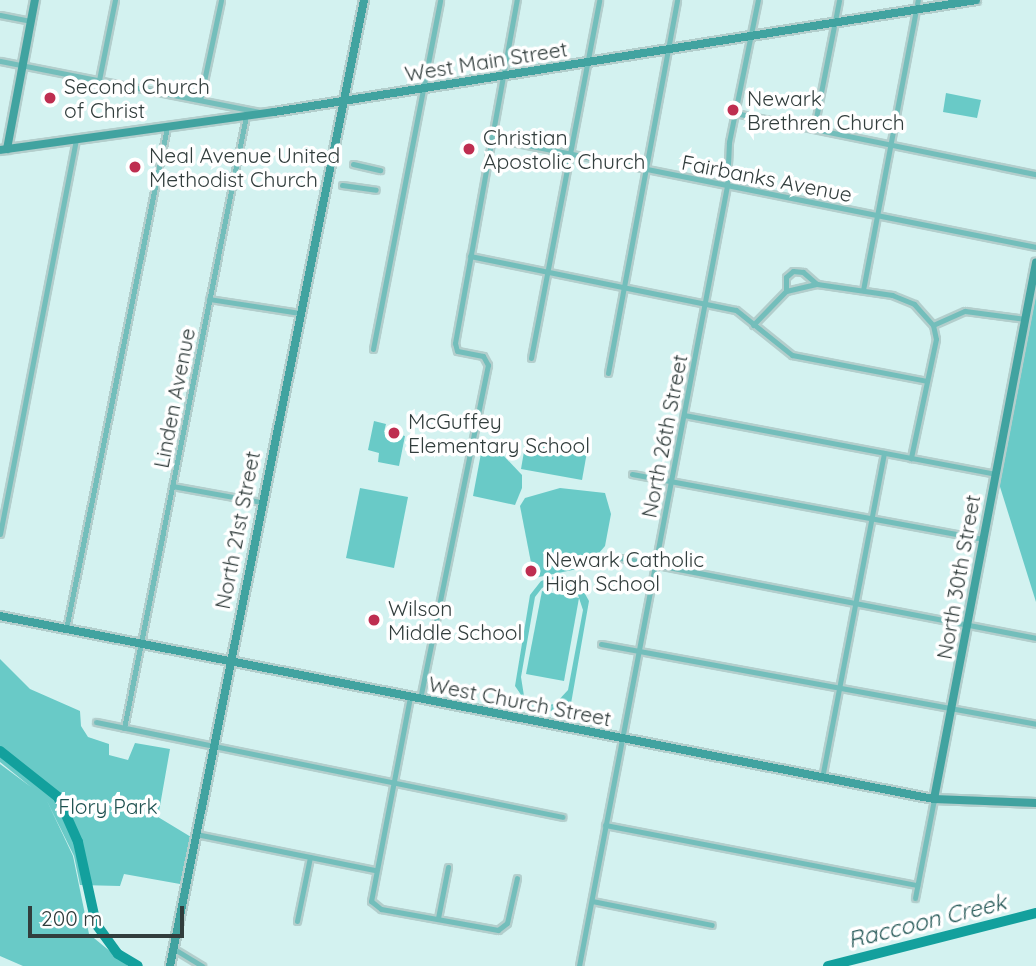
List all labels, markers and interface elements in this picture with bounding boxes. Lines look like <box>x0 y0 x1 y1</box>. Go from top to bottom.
street label: West Main Street <box>403 36 569 86</box>
place label: Second Church of Christ <box>64 73 210 123</box>
place label: Newark Brethren Church <box>747 85 905 135</box>
marker: Second Church of Christ <box>42 90 58 106</box>
marker: Newark Brethren Church <box>725 102 741 118</box>
place label: Christian Apostolic Church <box>483 124 645 174</box>
marker: Christian Apostolic Church <box>461 141 477 157</box>
place label: Neal Avenue United Methodist Church <box>149 142 340 192</box>
street label: Fairbanks Avenue <box>680 149 854 207</box>
marker: Neal Avenue United Methodist Church <box>127 159 143 175</box>
street label: Linden Avenue <box>148 326 200 470</box>
street label: North 26th Street <box>636 352 692 520</box>
place label: McGuffey Elementary School <box>408 408 590 458</box>
marker: McGuffey Elementary School <box>386 425 402 441</box>
street label: North 21st Street <box>209 449 265 611</box>
street label: North 30th Street <box>931 493 985 661</box>
place label: Newark Catholic High School <box>545 546 704 596</box>
marker: Newark Catholic High School <box>523 563 539 579</box>
place label: Wilson Middle School <box>388 595 522 645</box>
marker: Wilson Middle School <box>366 612 382 628</box>
street label: West Church Street <box>426 671 614 731</box>
park label: Flory Park <box>58 793 158 819</box>
water label: Raccoon Creek <box>845 888 1009 954</box>
scale bar <box>32 892 187 936</box>
text: 200 m <box>41 905 103 931</box>

